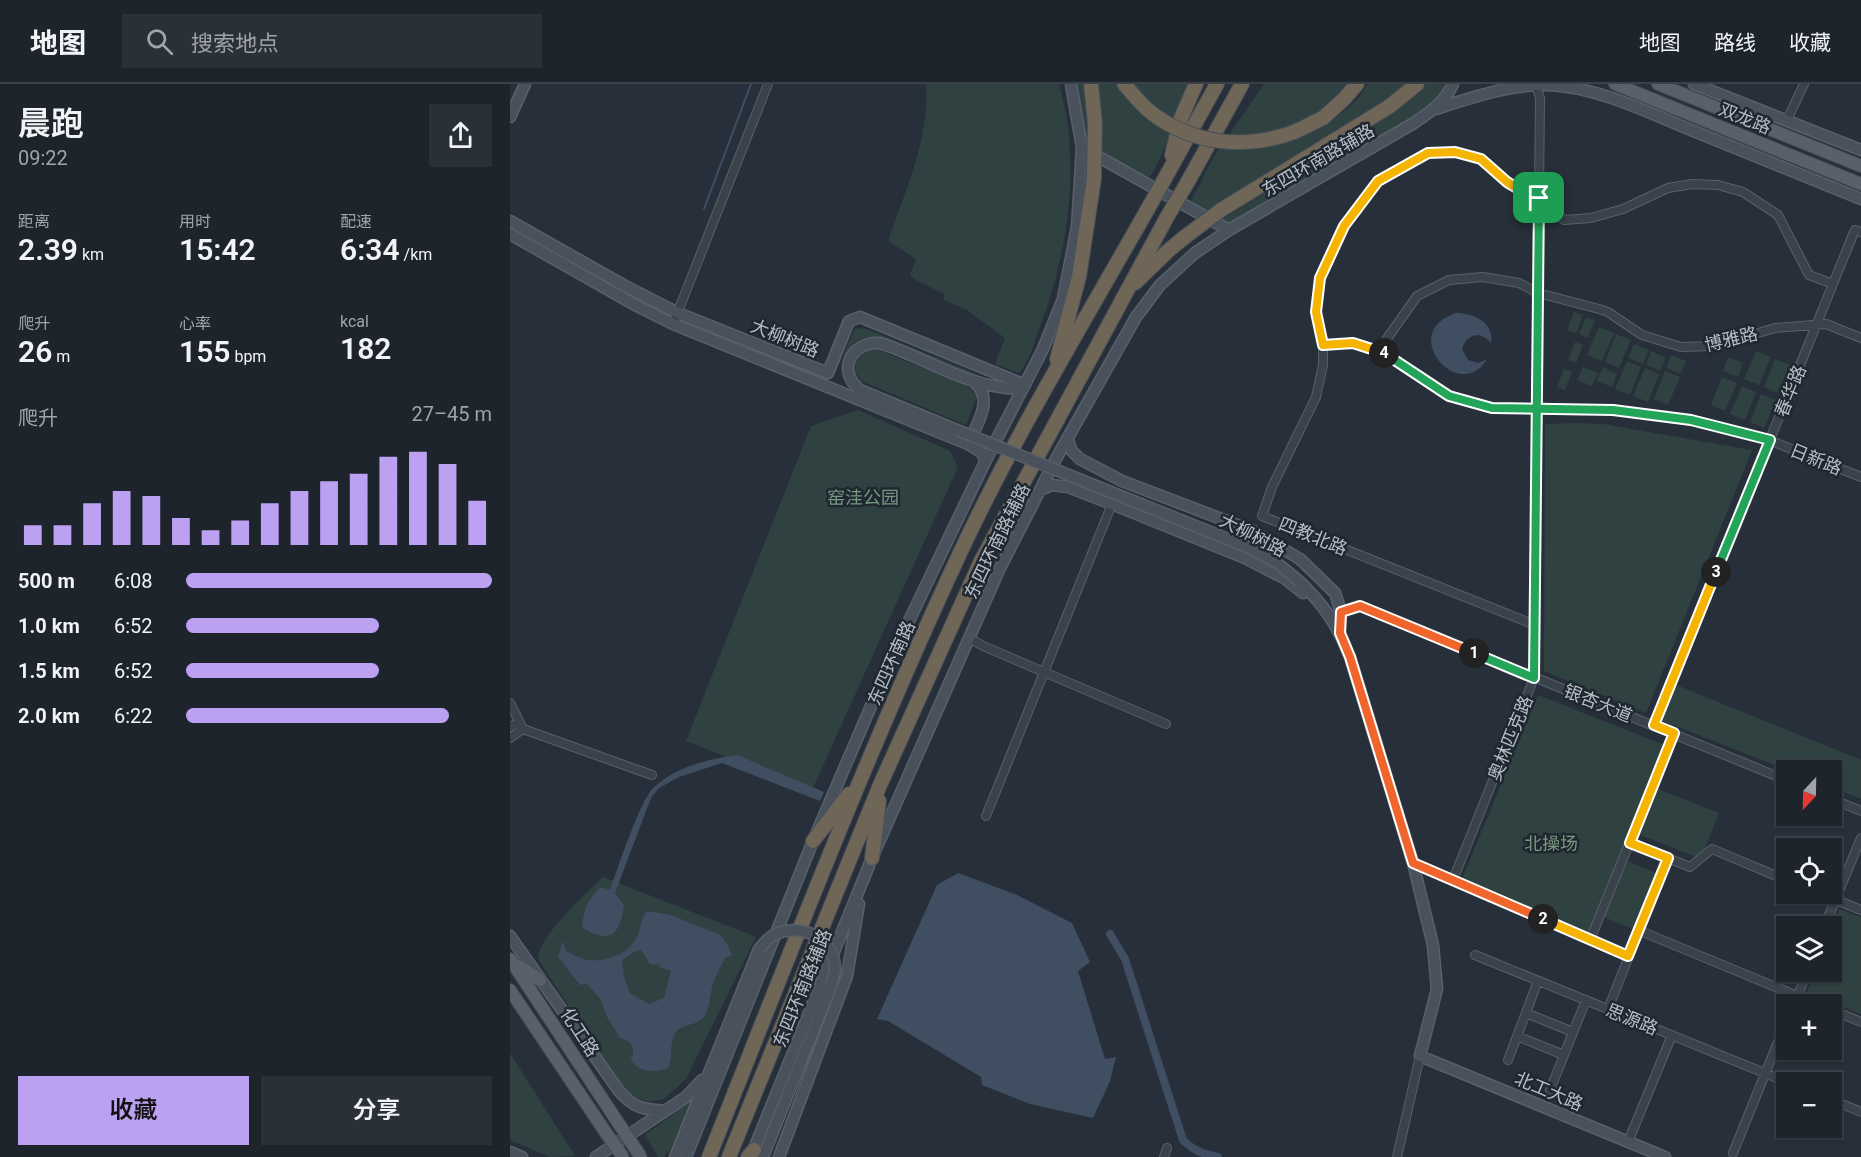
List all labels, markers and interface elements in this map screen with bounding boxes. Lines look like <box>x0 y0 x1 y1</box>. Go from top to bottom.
search box <box>122 14 542 68</box>
icon: search <box>143 25 176 58</box>
text: 地图 <box>30 27 86 60</box>
text: 搜索地点 <box>191 31 279 56</box>
text: 地图 <box>1639 31 1681 55</box>
text: 路线 <box>1714 31 1756 55</box>
text: 收藏 <box>1789 31 1831 55</box>
street label: 双龙路 <box>1716 98 1774 138</box>
text: 晨跑 <box>18 104 84 143</box>
button: share <box>429 104 492 167</box>
street label: 东四环南路辅路 <box>1258 119 1378 201</box>
text: 09:22 <box>18 146 68 170</box>
pin <box>1513 172 1564 223</box>
icon: arrive <box>1522 181 1555 214</box>
text: 距离 <box>18 212 50 231</box>
text: 用时 <box>179 212 211 231</box>
text: 配速 <box>340 212 372 231</box>
text: 2.39 <box>18 232 78 267</box>
text: 15:42 <box>179 232 256 267</box>
text: 6:34 <box>340 232 400 267</box>
text: km <box>78 245 104 264</box>
text: /km <box>400 245 432 264</box>
text: kcal <box>340 312 369 331</box>
text: 爬升 <box>18 314 50 333</box>
text: 心率 <box>179 314 211 333</box>
street label: 大柳树路 <box>748 315 822 361</box>
street label: 博雅路 <box>1702 323 1760 355</box>
text: 182 <box>340 331 391 366</box>
text: 26 <box>18 334 52 369</box>
text: 155 <box>179 334 230 369</box>
pin: 4 <box>1369 338 1399 368</box>
text: 4 <box>1379 343 1389 362</box>
text: m <box>52 347 70 366</box>
text: bpm <box>230 347 266 366</box>
street label: 春华路 <box>1770 362 1810 420</box>
text: 27–45 m <box>411 402 492 426</box>
text: 爬升 <box>18 406 58 430</box>
street label: 日新路 <box>1787 439 1845 479</box>
street label: 东四环南路辅路 <box>960 480 1034 602</box>
park label: 窑洼公园 <box>827 487 899 508</box>
street label: 大柳树路 <box>1216 509 1290 561</box>
street label: 四教北路 <box>1276 513 1350 559</box>
pin: 3 <box>1701 557 1731 587</box>
text: 3 <box>1711 562 1721 581</box>
text: 500 m <box>18 569 75 593</box>
text: 6:08 <box>114 569 153 593</box>
text: 1.0 km <box>18 614 80 638</box>
text: 6:52 <box>114 614 153 638</box>
street label: 东四环南路 <box>863 618 919 708</box>
pin: 1 <box>1459 638 1489 668</box>
text: 1 <box>1469 643 1479 662</box>
text: 1.5 km <box>18 659 80 683</box>
text: 6:52 <box>114 659 153 683</box>
street label: 银杏大道 <box>1561 680 1635 726</box>
street label: 奥林匹克路 <box>1483 692 1537 784</box>
text: 2.0 km <box>18 704 80 728</box>
text: 6:22 <box>114 704 153 728</box>
north arrow <box>1776 760 1842 826</box>
map controls <box>1776 760 1842 1138</box>
park label: 北操场 <box>1524 833 1578 854</box>
button: locate <box>1776 838 1842 904</box>
pin: 2 <box>1528 904 1558 934</box>
text: 2 <box>1538 909 1548 928</box>
button: layers <box>1776 916 1842 982</box>
street label: 东四环南路辅路 <box>769 926 835 1050</box>
button: + <box>1776 994 1842 1060</box>
street label: 思源路 <box>1603 999 1661 1039</box>
street label: 化工路 <box>556 1004 604 1060</box>
street label: 北工大路 <box>1512 1067 1586 1115</box>
button: − <box>1776 1072 1842 1138</box>
button: 收藏 <box>18 1076 249 1145</box>
button: 分享 <box>261 1076 492 1145</box>

